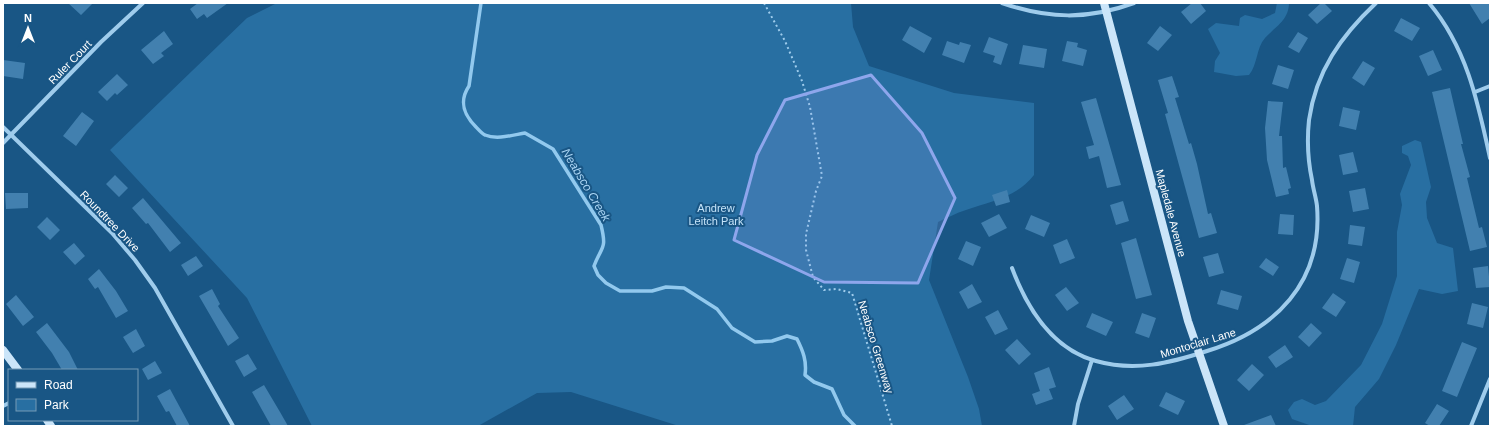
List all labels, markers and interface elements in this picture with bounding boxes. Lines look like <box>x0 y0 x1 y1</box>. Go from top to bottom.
north arrow <box>8 8 48 48</box>
text: N <box>24 12 32 24</box>
street label: Ruler Court <box>46 38 94 86</box>
water label: Neabsco Creek <box>559 146 614 225</box>
street label: Mapledale Avenue <box>1154 168 1188 258</box>
street label: Roundtree Drive <box>78 188 142 254</box>
park label: Andrew Leitch Park <box>688 202 744 227</box>
street label: Neabsco Greenway <box>856 299 896 395</box>
street label: Montoclair Lane <box>1159 326 1237 360</box>
legend <box>8 369 138 421</box>
text: Road <box>44 378 73 392</box>
text: Park <box>44 398 70 412</box>

